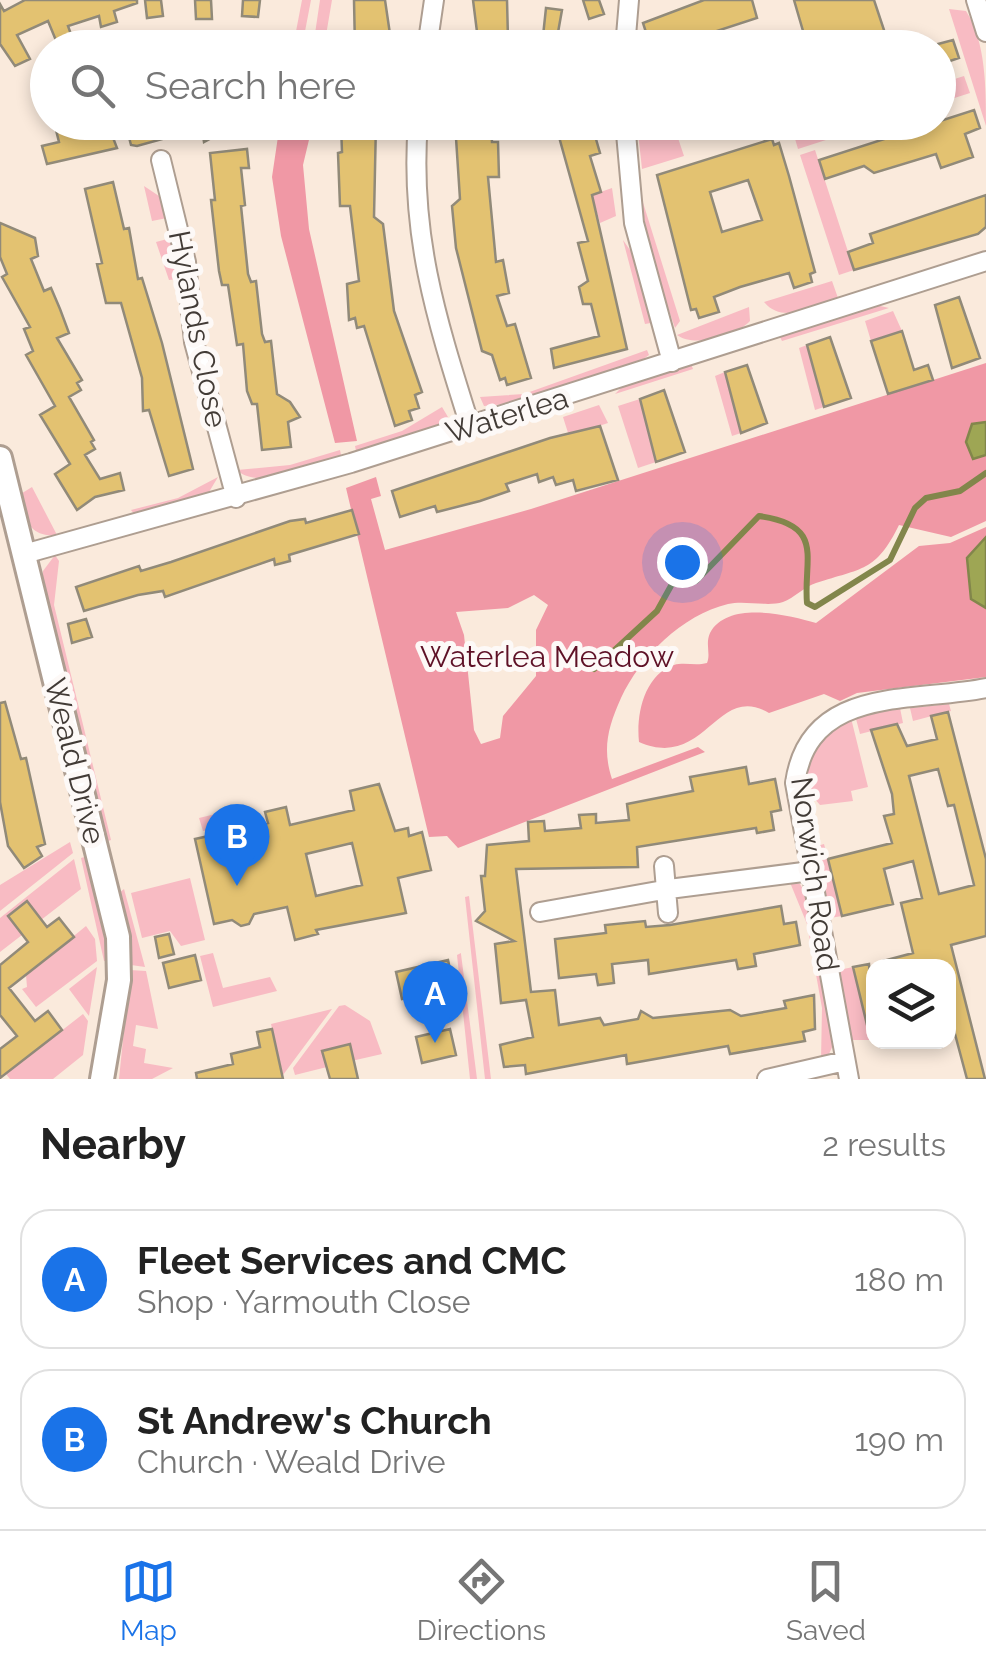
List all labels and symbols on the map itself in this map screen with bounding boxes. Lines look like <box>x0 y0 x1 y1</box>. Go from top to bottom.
street label: Hylands Close <box>162 228 234 430</box>
street label: Waterlea <box>442 380 572 450</box>
your location <box>657 537 708 588</box>
park label: Waterlea Meadow <box>420 639 674 674</box>
street label: Weald Drive <box>38 675 112 847</box>
street label: Norwich Road <box>784 775 846 973</box>
pin: B <box>204 804 270 886</box>
pin: A <box>402 960 468 1043</box>

